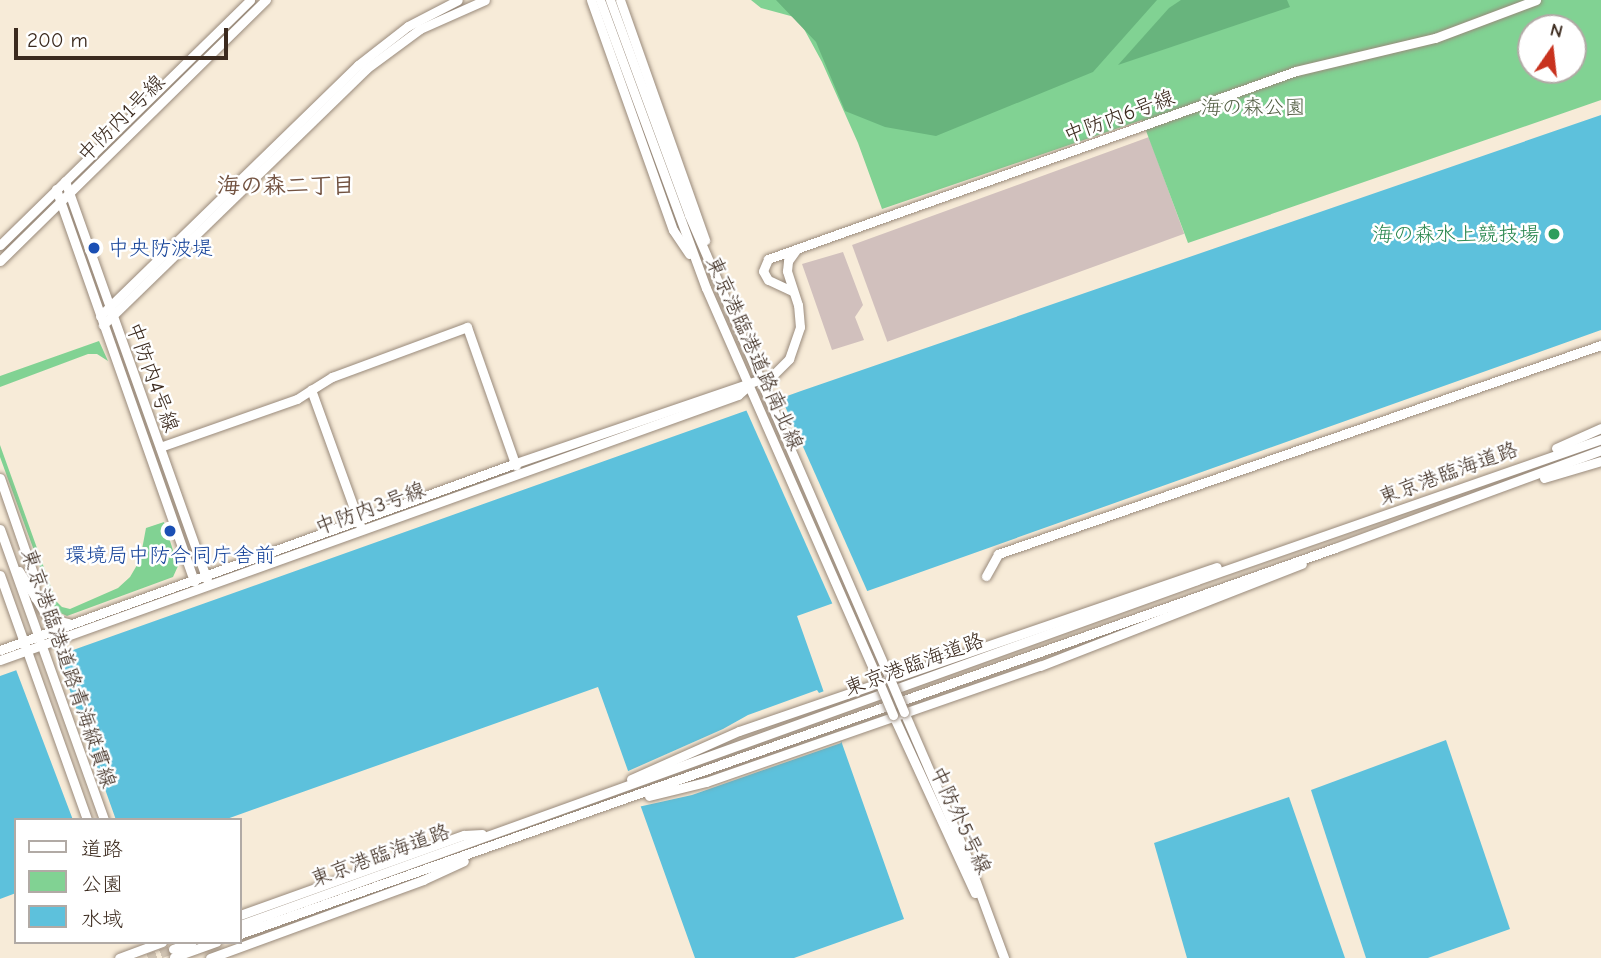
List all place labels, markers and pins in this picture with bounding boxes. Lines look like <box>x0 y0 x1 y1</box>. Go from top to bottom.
place label: 海の森水上競技場 <box>1372 221 1540 247</box>
marker: 海の森水上競技場 <box>1546 226 1562 242</box>
place label: 中央防波堤 <box>108 235 213 261</box>
marker: 中央防波堤 <box>86 240 102 256</box>
marker: 環境局中防合同庁舎前 <box>162 523 178 539</box>
place label: 環境局中防合同庁舎前 <box>65 542 275 568</box>

